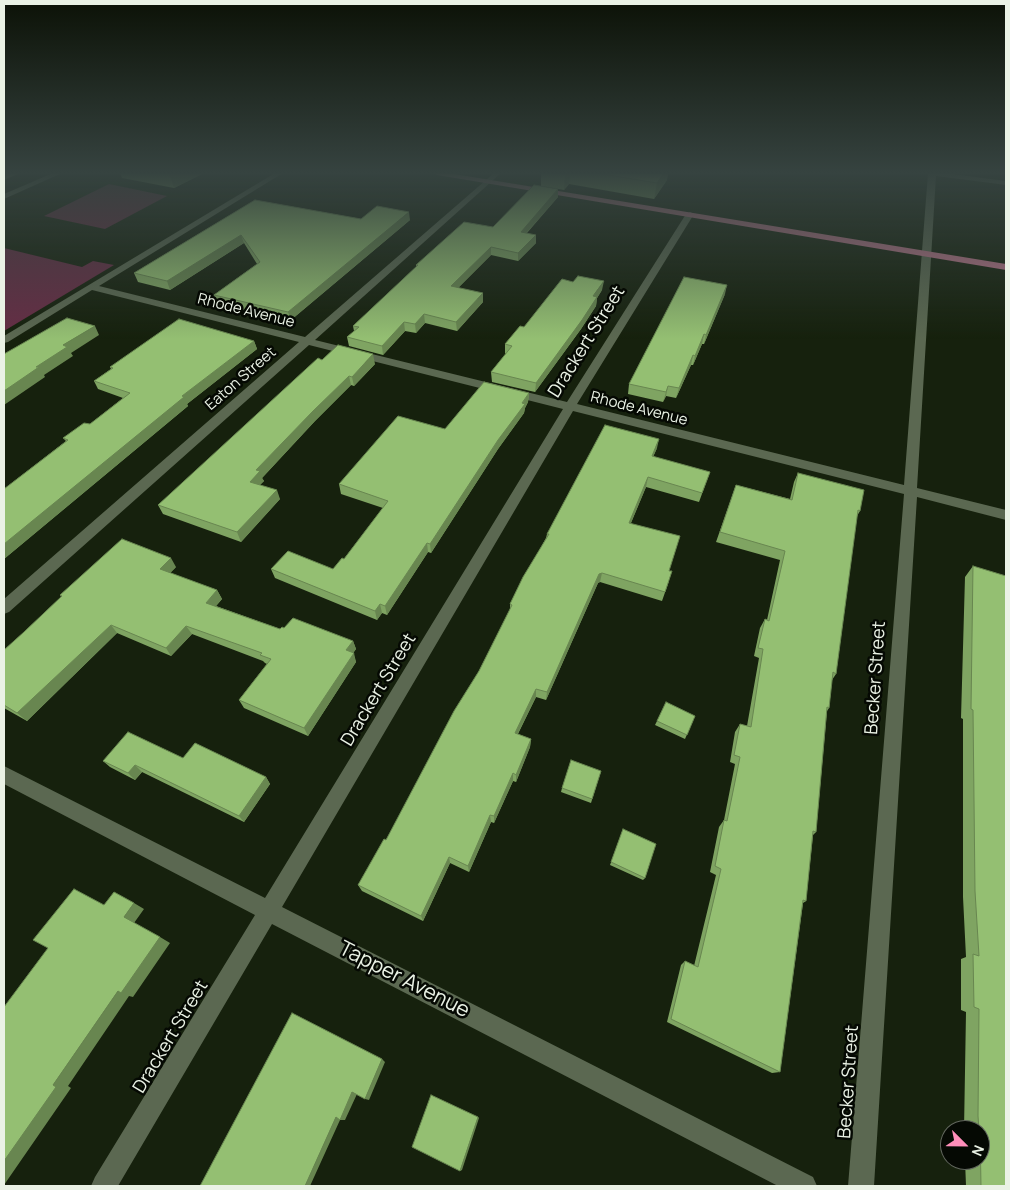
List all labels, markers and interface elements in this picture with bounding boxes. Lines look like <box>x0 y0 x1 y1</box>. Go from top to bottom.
street label: Drackert Street <box>544 282 630 402</box>
street label: Rhode Avenue <box>196 290 296 332</box>
street label: Eaton Street <box>202 344 280 414</box>
street label: Rhode Avenue <box>589 388 689 430</box>
street label: Becker Street <box>861 621 891 735</box>
street label: Drackert Street <box>337 630 421 750</box>
street label: Tapper Avenue <box>334 936 474 1024</box>
street label: Drackert Street <box>129 977 213 1097</box>
street label: Becker Street <box>834 1025 864 1139</box>
north arrow <box>940 1120 990 1170</box>
text: N <box>968 1142 989 1159</box>

